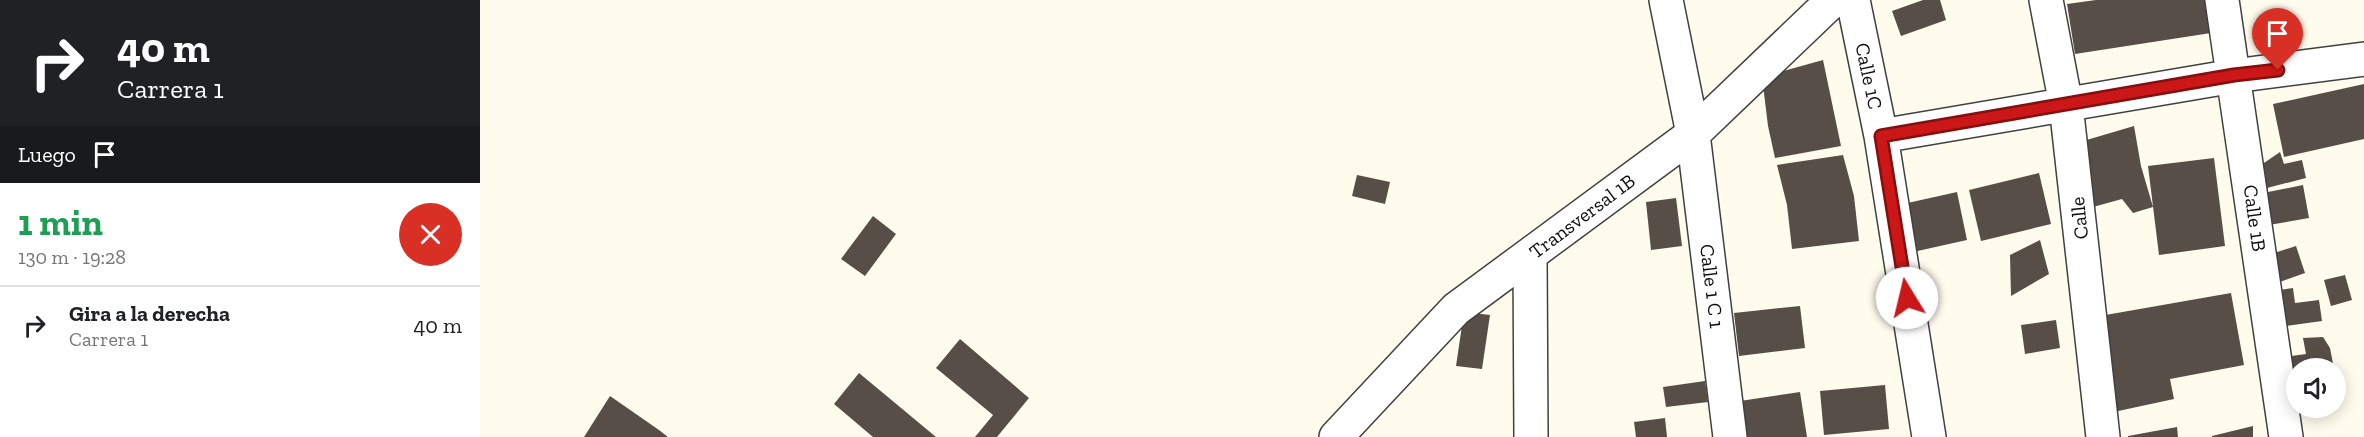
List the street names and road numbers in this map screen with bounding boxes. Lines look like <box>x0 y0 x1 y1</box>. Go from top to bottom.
street label: Calle 1C <box>1850 40 1888 112</box>
street label: Transversal 1B <box>1524 168 1640 264</box>
street label: Calle 1B <box>2238 183 2272 253</box>
street label: Calle <box>2065 196 2093 240</box>
street label: Calle 1 C 1 <box>1695 243 1729 330</box>

